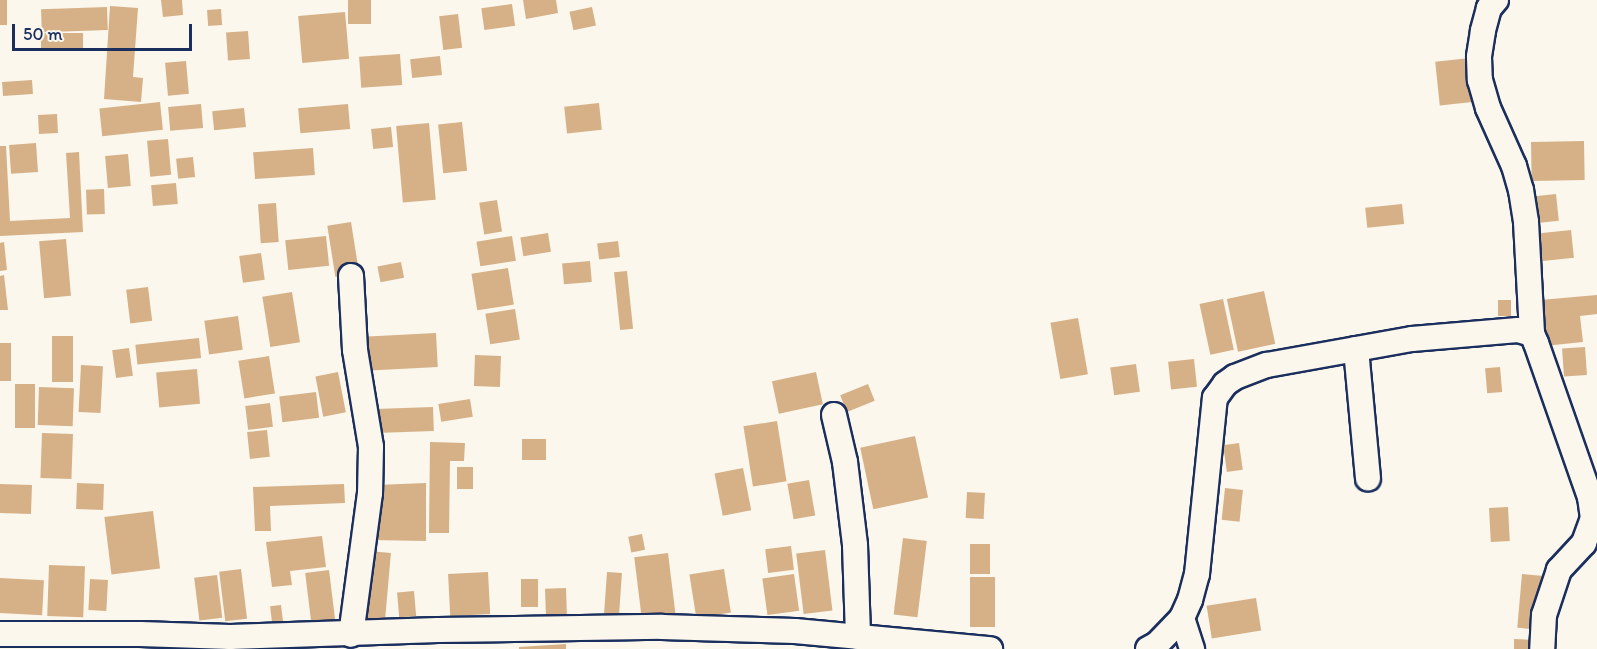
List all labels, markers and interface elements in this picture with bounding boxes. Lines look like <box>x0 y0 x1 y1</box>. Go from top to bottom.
scale bar <box>15 12 195 50</box>
text: 50 m <box>23 23 63 45</box>

